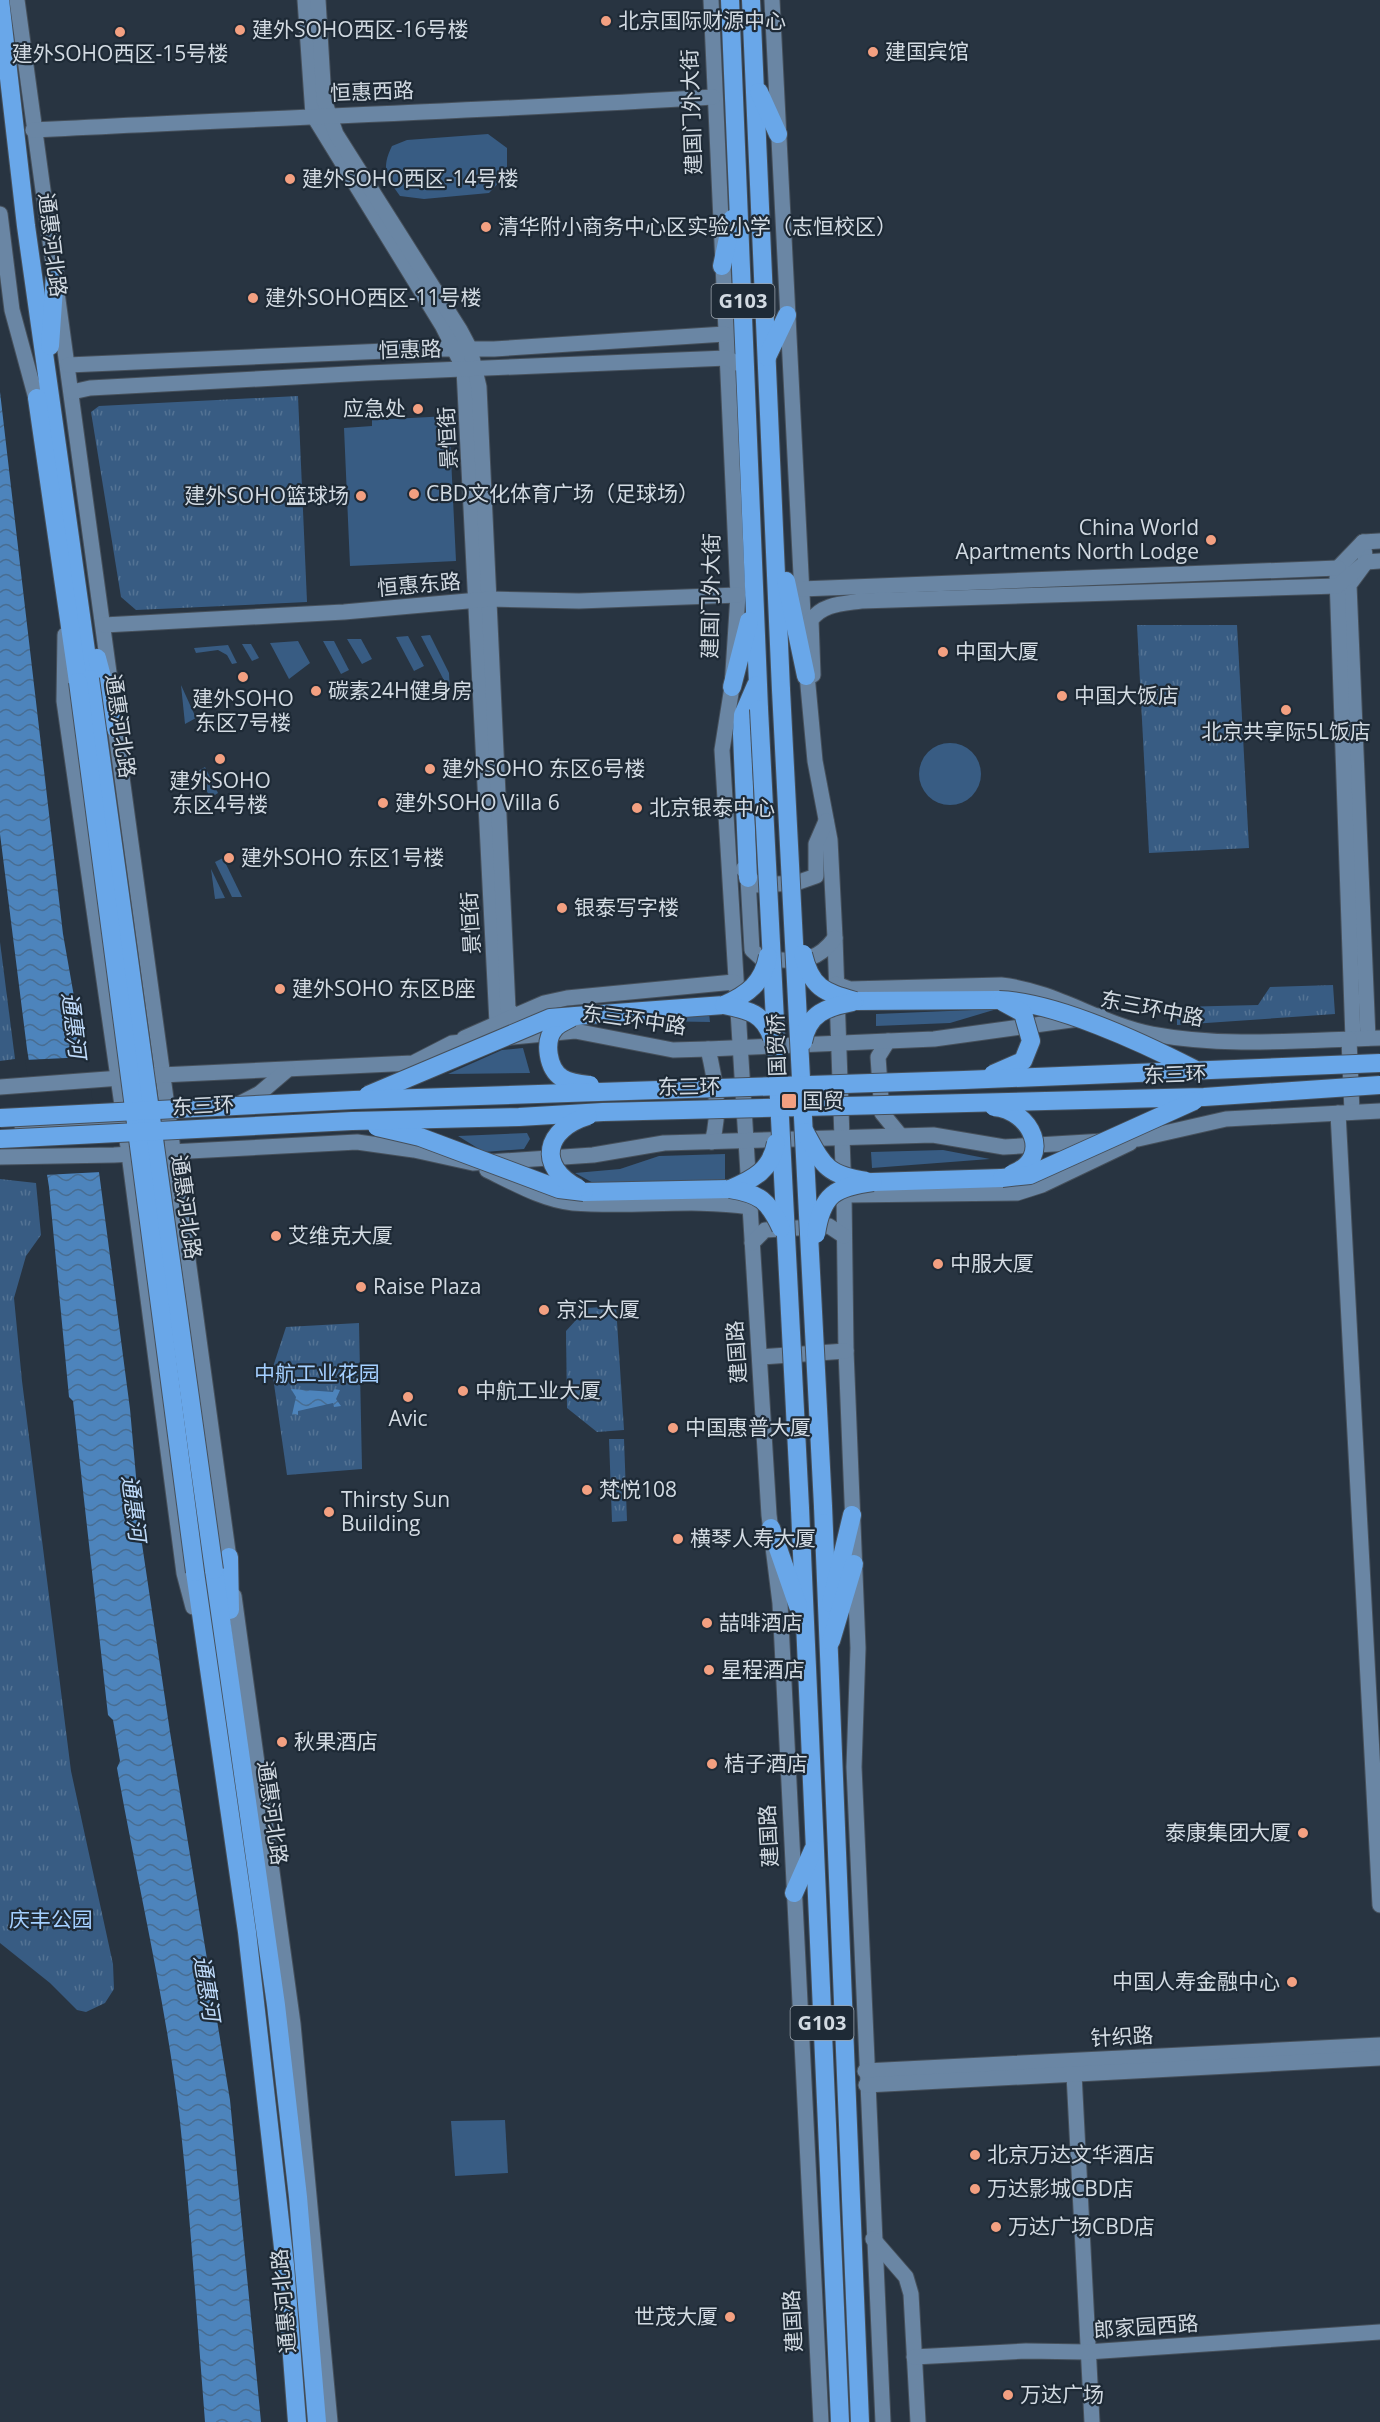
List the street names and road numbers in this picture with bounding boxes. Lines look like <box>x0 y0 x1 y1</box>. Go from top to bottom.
street label: 建国门外大街 <box>675 49 707 175</box>
street label: 恒惠西路 <box>330 76 414 106</box>
street label: 通惠河北路 <box>33 191 73 299</box>
road number: G103 <box>712 284 774 318</box>
street label: 恒惠路 <box>378 334 442 364</box>
street label: 景恒街 <box>431 406 463 470</box>
street label: 建国门外大街 <box>695 533 725 659</box>
street label: 恒惠东路 <box>376 566 462 602</box>
street label: 通惠河北路 <box>100 672 142 780</box>
street label: 景恒街 <box>454 891 486 955</box>
street label: 东三环中路 <box>1098 984 1206 1032</box>
street label: 东三环中路 <box>580 998 688 1040</box>
street label: 国贸桥 <box>761 1013 791 1077</box>
street label: 东三环 <box>1143 1059 1207 1089</box>
street label: 东三环 <box>657 1071 721 1101</box>
street label: 东三环 <box>171 1089 235 1121</box>
street label: 通惠河北路 <box>166 1153 208 1261</box>
street label: 建国路 <box>720 1320 752 1384</box>
street label: 通惠河北路 <box>252 1759 294 1867</box>
street label: 建国路 <box>752 1804 784 1868</box>
road number: G103 <box>790 2006 854 2040</box>
street label: 针织路 <box>1090 2020 1154 2052</box>
street label: 通惠河北路 <box>264 2248 302 2355</box>
street label: 建国路 <box>776 2289 808 2353</box>
street label: 郎家园西路 <box>1093 2308 1199 2344</box>

